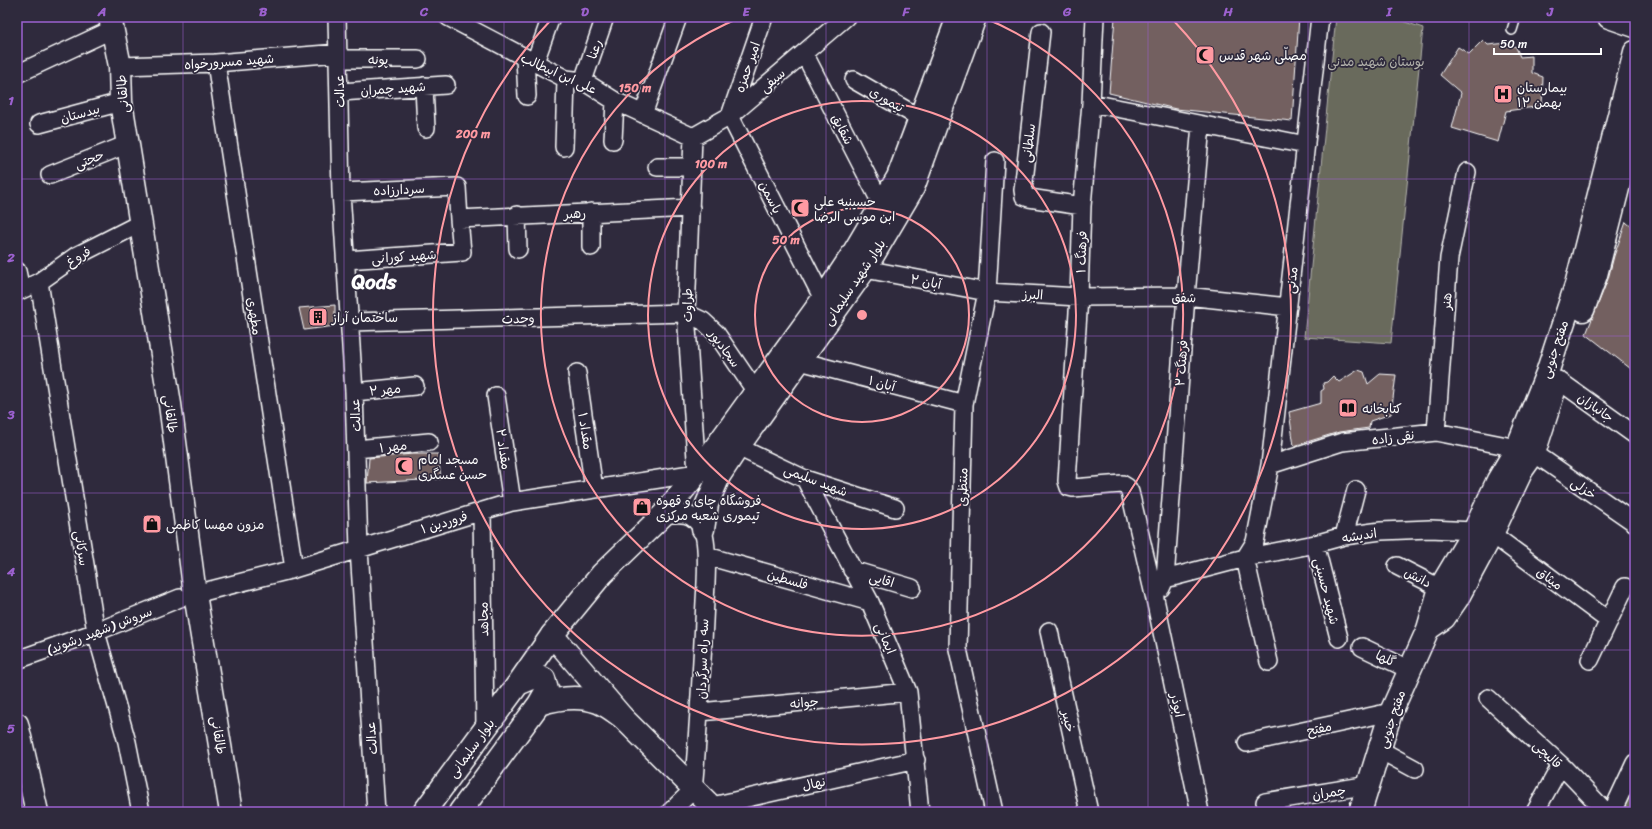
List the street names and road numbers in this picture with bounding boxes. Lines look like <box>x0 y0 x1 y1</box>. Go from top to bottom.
street label: رعنا <box>580 36 609 62</box>
street label: امیر حمزه <box>728 39 767 96</box>
street label: علی ابن ابیطالب <box>517 46 601 100</box>
street label: شهید مسرورخواه <box>183 47 275 76</box>
street label: پونه <box>368 48 389 71</box>
street label: سیفی <box>754 62 791 98</box>
street label: طالقانی <box>109 74 136 114</box>
street label: عدالت <box>327 74 352 108</box>
street label: شهید چمران <box>360 75 426 102</box>
street label: تیموری <box>865 80 909 119</box>
street label: بیدستان <box>58 97 103 130</box>
street label: شقایق <box>825 110 860 149</box>
street label: سلطانی <box>1015 122 1042 164</box>
street label: حجتی <box>71 143 108 176</box>
street label: سردارزاده <box>373 177 425 202</box>
street label: یاسمن <box>753 177 789 218</box>
street label: رهبر <box>563 202 587 225</box>
street label: فرهنگ ۱ <box>1069 230 1094 274</box>
street label: بلوار شهید سلیمانی <box>817 234 892 330</box>
street label: فروغ <box>61 240 95 273</box>
street label: شهید کورانی <box>371 243 437 270</box>
street label: مدنی <box>1278 265 1305 295</box>
street label: آبان ۲ <box>908 267 944 296</box>
street label: البرز <box>1021 282 1044 307</box>
street label: شفق <box>1171 286 1197 309</box>
street label: طراوت <box>676 288 699 322</box>
street label: هنر <box>1434 292 1459 311</box>
street label: مطهری <box>240 295 269 337</box>
street label: وحدت <box>501 306 535 331</box>
street label: مفتح جنوبی <box>1534 317 1575 381</box>
street label: سجادپور <box>702 323 747 373</box>
street label: فرهنگ ۲ <box>1168 339 1195 387</box>
street label: آبان ۱ <box>866 369 899 398</box>
street label: مهر ۲ <box>368 377 402 402</box>
street label: جانبازان <box>1573 386 1619 428</box>
street label: طالقانی <box>156 393 185 435</box>
street label: عدالت <box>343 398 368 432</box>
street label: مقداد ۱ <box>571 411 600 451</box>
street label: نقی زاده <box>1370 423 1416 452</box>
street label: مقداد ۲ <box>489 427 518 471</box>
street label: مهر ۱ <box>378 434 408 459</box>
street label: شهید سلیمی <box>781 458 851 503</box>
street label: منتظری <box>951 467 974 507</box>
street label: خزلی <box>1566 471 1601 506</box>
street label: فروردین ۱ <box>418 504 470 540</box>
street label: اندیشه <box>1340 521 1379 550</box>
street label: سرکانی <box>67 529 96 567</box>
street label: شهید حسینی <box>1307 555 1346 627</box>
street label: دانش <box>1400 561 1436 594</box>
street label: میثاق <box>1531 561 1568 596</box>
street label: فلسطین <box>765 563 811 596</box>
street label: اقایی <box>867 565 897 594</box>
street label: سروش (شهید رشوند) <box>43 600 156 661</box>
street label: مجاهد <box>472 601 495 637</box>
street label: سه راه سرگردان <box>690 618 715 700</box>
street label: ایمانی <box>869 619 902 658</box>
street label: گلها <box>1371 644 1401 674</box>
street label: مفتح جنوبی <box>1371 687 1412 751</box>
street label: جوانه <box>788 690 820 715</box>
street label: ابوذر <box>1164 690 1191 719</box>
street label: خیبر <box>1055 707 1082 734</box>
street label: طالقانی <box>204 714 233 756</box>
street label: بلوار سلیمانی <box>442 714 501 783</box>
street label: مفتح <box>1304 715 1334 742</box>
street label: عدالت <box>359 720 384 755</box>
street label: قالیچی <box>1527 734 1568 774</box>
street label: نهال <box>800 770 829 797</box>
street label: چمران <box>1311 778 1348 807</box>

